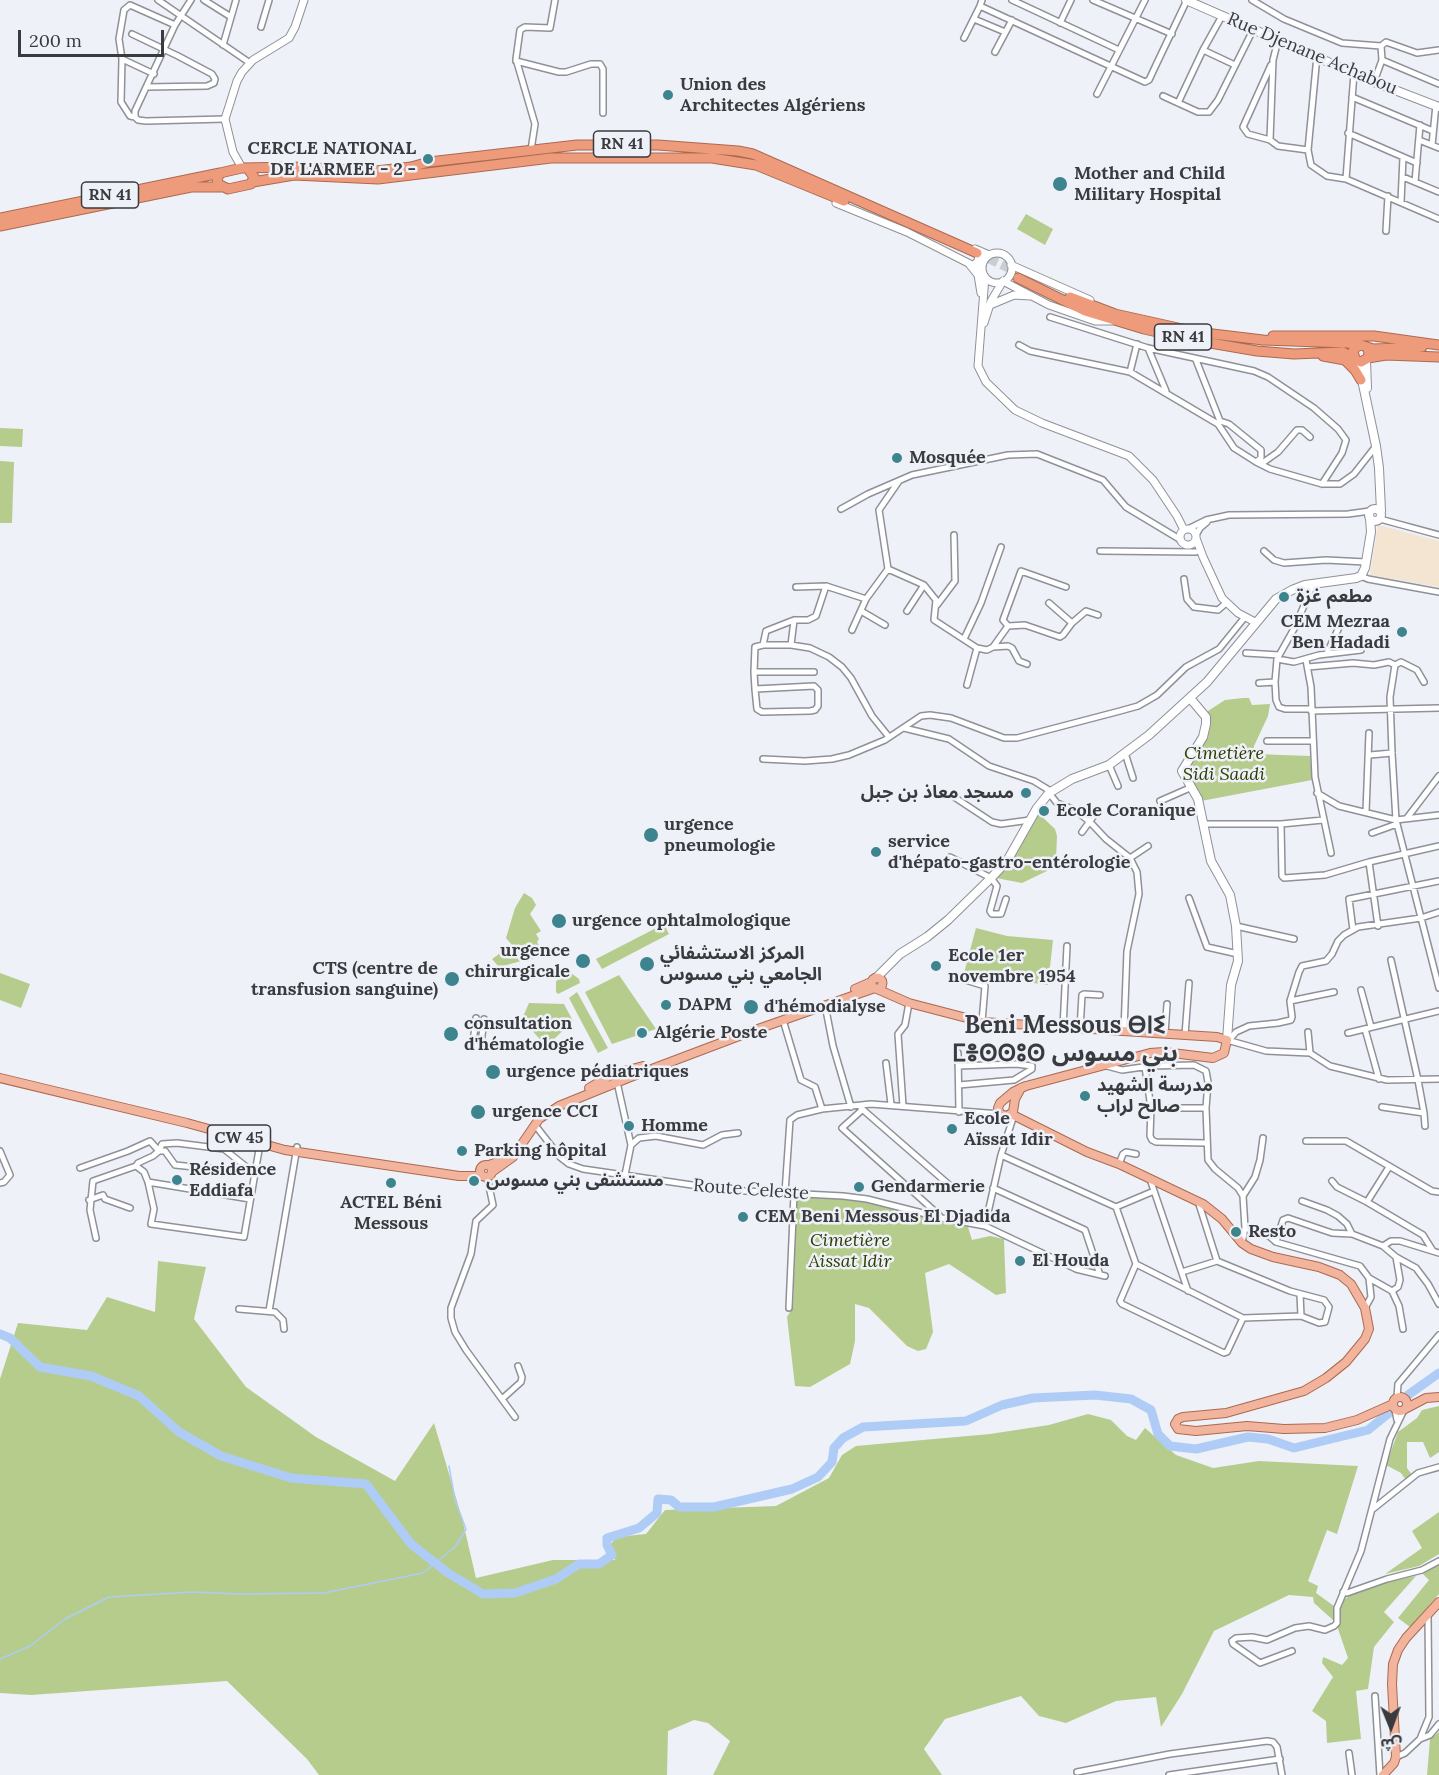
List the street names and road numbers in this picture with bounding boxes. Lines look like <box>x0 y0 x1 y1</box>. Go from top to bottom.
street label: Rue Djenane Achabou <box>1224 8 1400 100</box>
road number: RN 41 <box>594 131 650 157</box>
road number: RN 41 <box>82 182 138 208</box>
road number: RN 41 <box>1154 324 1212 350</box>
road number: CW 45 <box>208 1125 270 1151</box>
street label: Route Celeste <box>692 1175 810 1205</box>

